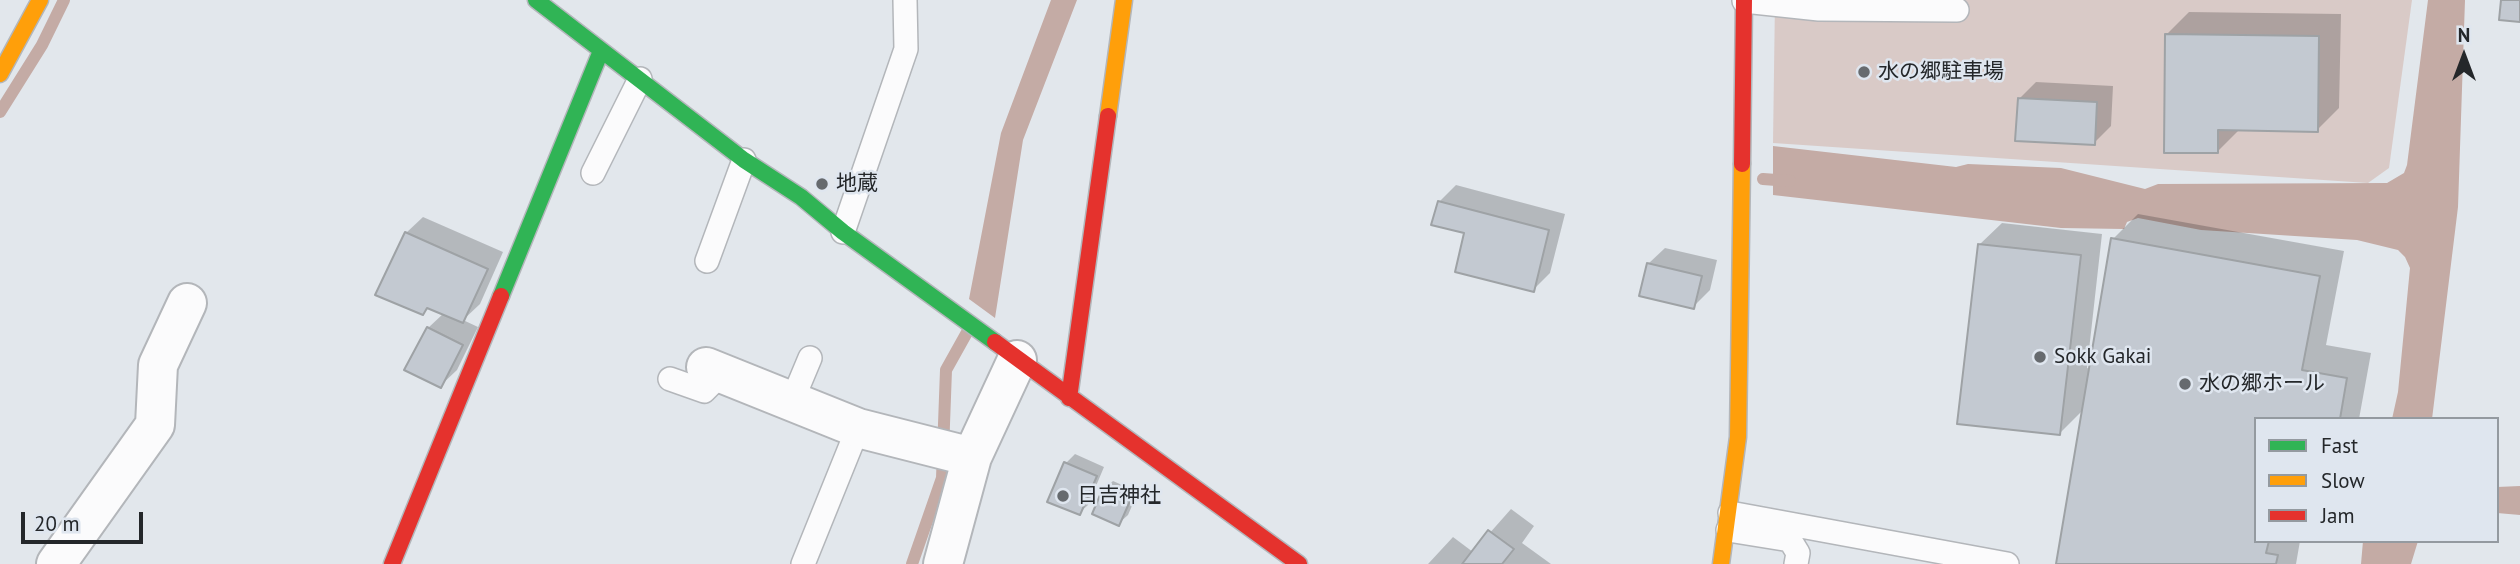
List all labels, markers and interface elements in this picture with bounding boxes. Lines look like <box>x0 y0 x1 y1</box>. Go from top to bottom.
north arrow <box>2429 21 2499 91</box>
text: N <box>2458 23 2470 47</box>
place label: 水の郷駐車場 <box>1878 59 2004 85</box>
marker: 水の郷駐車場 <box>1856 64 1872 80</box>
place label: 地蔵 <box>836 171 878 197</box>
marker: 地蔵 <box>814 176 830 192</box>
place label: Sokk Gakai <box>2054 344 2152 370</box>
marker: Sokk Gakai <box>2032 349 2048 365</box>
place label: 水の郷ホール <box>2199 371 2325 397</box>
marker: 水の郷ホール <box>2177 376 2193 392</box>
legend <box>2254 417 2499 543</box>
text: Fast <box>2321 432 2358 459</box>
text: Slow <box>2321 467 2365 494</box>
place label: 日吉神社 <box>1077 483 1161 509</box>
marker: 日吉神社 <box>1055 488 1071 504</box>
scale bar <box>24 498 147 542</box>
text: Jam <box>2321 502 2355 529</box>
text: 20 m <box>34 510 80 537</box>

